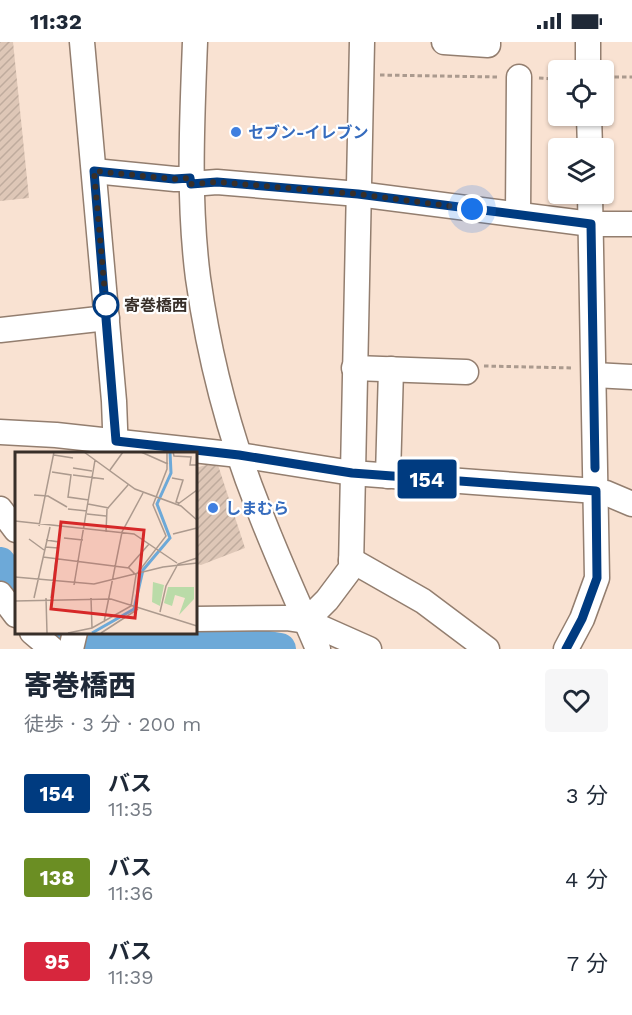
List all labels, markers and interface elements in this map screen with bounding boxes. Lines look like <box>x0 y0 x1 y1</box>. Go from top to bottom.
text: 11:32 <box>30 9 82 34</box>
map controls <box>548 60 614 204</box>
button: locate <box>548 60 614 126</box>
place label: セブン-イレブン <box>248 123 368 142</box>
marker: セブン-イレブン <box>229 125 243 139</box>
button: layers <box>548 138 614 204</box>
your location <box>457 194 487 224</box>
marker: 寄巻橋西 <box>93 292 119 318</box>
place label: 寄巻橋西 <box>124 296 188 315</box>
inset map <box>15 452 196 634</box>
line badge: 154 <box>392 460 462 498</box>
text: 154 <box>410 467 444 492</box>
place label: しまむら <box>225 499 289 518</box>
marker: しまむら <box>206 501 220 515</box>
text: 寄巻橋西 <box>24 669 136 702</box>
button: heart <box>545 669 608 732</box>
text: 徒歩 · 3 分 · 200 m <box>24 712 201 736</box>
text: バス <box>108 771 152 796</box>
text: 154 <box>40 781 74 806</box>
text: 3 分 <box>566 783 608 808</box>
text: 11:35 <box>108 797 153 821</box>
text: バス <box>108 855 152 880</box>
text: 138 <box>40 865 74 890</box>
text: 4 分 <box>565 867 608 892</box>
text: 11:36 <box>108 881 153 905</box>
text: バス <box>108 939 152 964</box>
text: 95 <box>44 949 70 974</box>
text: 7 分 <box>567 951 608 976</box>
text: 11:39 <box>108 965 154 989</box>

